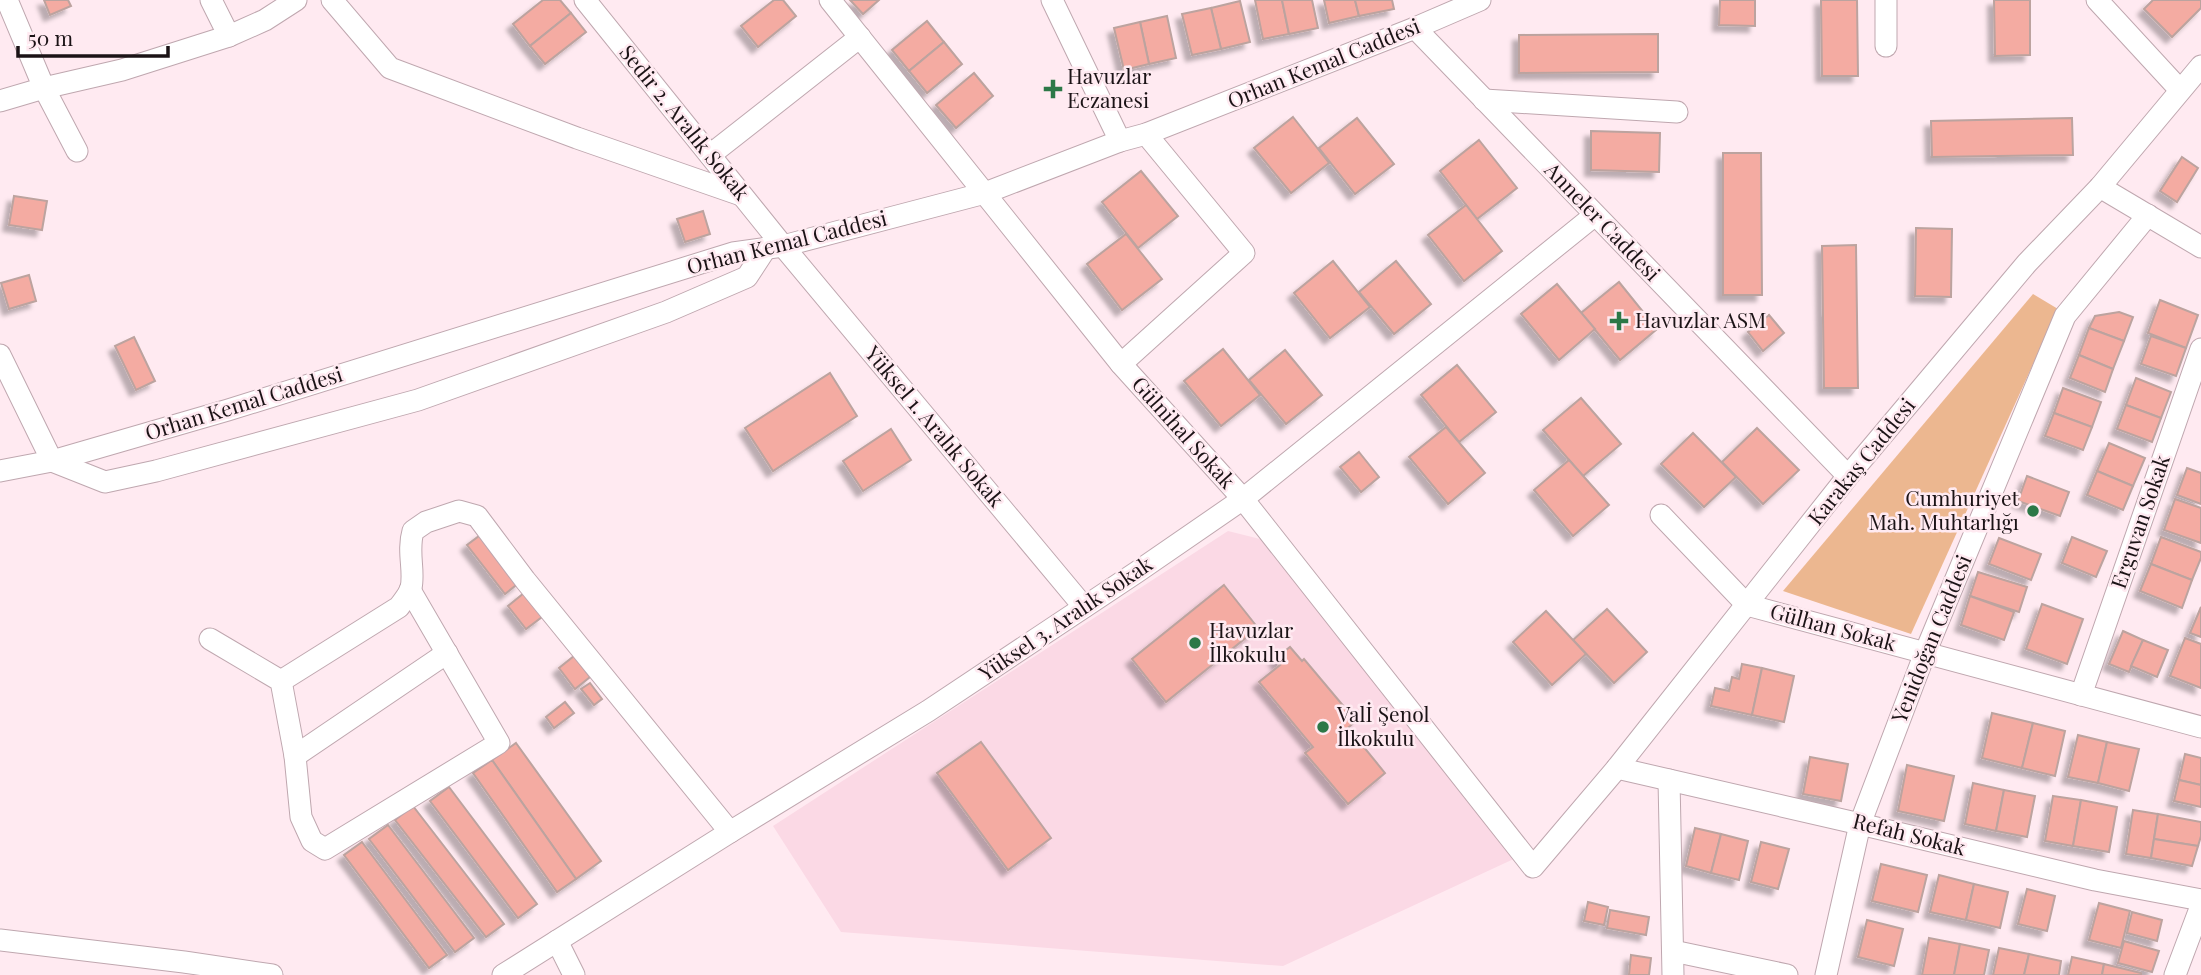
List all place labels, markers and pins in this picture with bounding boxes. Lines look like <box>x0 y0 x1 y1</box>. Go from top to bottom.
place label: Havuzlar Eczanesi <box>1067 61 1152 113</box>
marker: Havuzlar Eczanesi <box>1045 81 1061 97</box>
place label: Havuzlar ASM <box>1635 305 1766 333</box>
marker: Havuzlar ASM <box>1609 311 1629 331</box>
place label: Cumhuriyet Mah. Muhtarlığı <box>1869 483 2020 535</box>
marker: Cumhuriyet Mah. Muhtarlığı <box>2025 503 2041 519</box>
place label: Havuzlar İlkokulu <box>1209 615 1294 667</box>
marker: Havuzlar İlkokulu <box>1187 635 1203 651</box>
place label: Valİ Şenol İlkokulu <box>1336 699 1430 751</box>
marker: Valİ Şenol İlkokulu <box>1315 719 1331 735</box>

